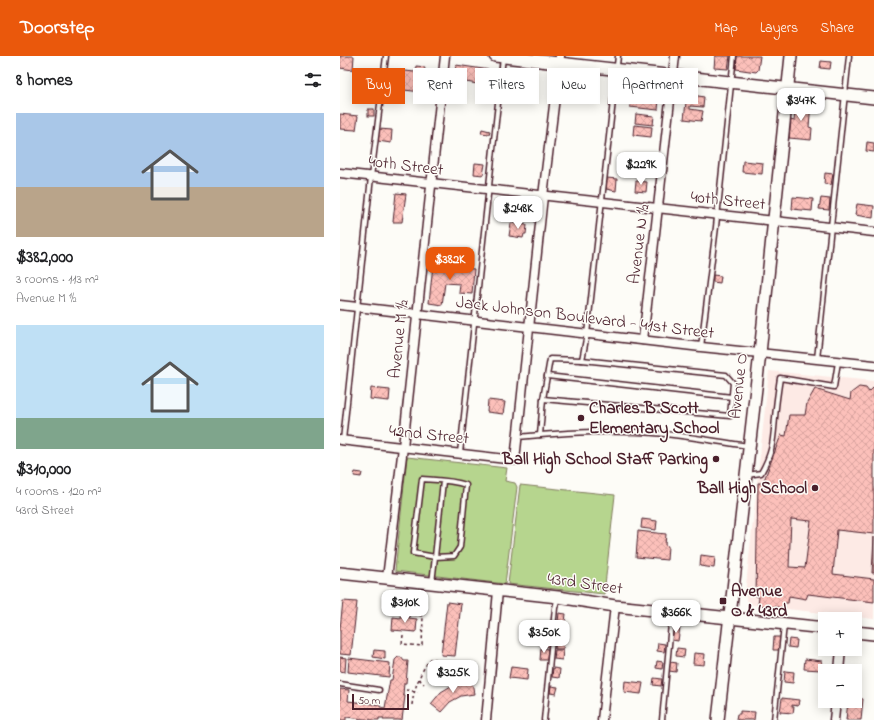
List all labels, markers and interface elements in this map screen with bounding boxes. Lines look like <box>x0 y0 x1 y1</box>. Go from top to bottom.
text: Doorstep <box>20 15 95 42</box>
text: Map <box>714 18 738 39</box>
text: Layers <box>760 18 798 39</box>
text: Share <box>820 18 854 39</box>
text: 8 homes <box>16 68 73 93</box>
chip: Buy <box>352 68 405 104</box>
chip: Rent <box>413 68 467 104</box>
chip: Filters <box>475 68 539 104</box>
chip: New <box>547 68 600 104</box>
chip: Apartment <box>608 68 698 104</box>
icon: filters <box>302 69 324 91</box>
pin: $347K <box>773 88 829 122</box>
text: $347K <box>786 91 816 110</box>
icon: home <box>134 139 206 211</box>
street label: 40th Street <box>367 149 445 183</box>
pin: $229K <box>613 152 669 186</box>
text: $229K <box>625 155 657 174</box>
street label: 40th Street <box>689 185 767 217</box>
pin: $248K <box>490 196 546 230</box>
text: $248K <box>503 199 533 218</box>
street label: Avenue N ½ <box>622 202 656 285</box>
text: $382,000 <box>16 245 73 270</box>
pin: $382K <box>422 247 478 281</box>
text: $382K <box>435 250 465 269</box>
text: 3 rooms · 113 m² <box>16 270 99 289</box>
text: Avenue M ½ <box>16 289 77 308</box>
street label: Jack Johnson Boulevard - 41st Street <box>455 290 716 346</box>
street label: Avenue M ½ <box>382 298 416 380</box>
icon: home <box>134 351 206 423</box>
street label: Avenue O <box>723 352 755 420</box>
place label: Charles B Scott Elementary School <box>589 396 720 443</box>
marker: Charles B Scott Elementary School <box>576 413 586 423</box>
street label: 42nd Street <box>388 418 471 452</box>
place label: Ball High School Staff Parking <box>501 447 708 474</box>
marker: Ball High School Staff Parking <box>711 454 721 464</box>
text: $310,000 <box>16 457 71 482</box>
place label: Ball High School <box>697 476 807 503</box>
text: 4 rooms · 120 m² <box>16 482 102 501</box>
marker: Ball High School <box>810 483 820 493</box>
text: 43rd Street <box>16 501 74 520</box>
street label: 43rd Street <box>546 566 625 602</box>
place label: Avenue O & 43rd <box>731 579 788 624</box>
pin: $310K <box>377 590 433 624</box>
text: $310K <box>390 593 420 612</box>
marker: Avenue O & 43rd <box>718 596 728 606</box>
pin: $366K <box>648 600 704 634</box>
text: $366K <box>661 603 691 622</box>
map controls <box>818 612 862 708</box>
button: + <box>818 612 862 656</box>
pin: $350K <box>516 620 572 654</box>
text: $350K <box>528 623 560 642</box>
pin: $325K <box>425 660 481 694</box>
text: $325K <box>436 663 470 682</box>
button: − <box>818 664 862 708</box>
scale bar <box>352 692 409 711</box>
text: 50 m <box>358 693 380 709</box>

